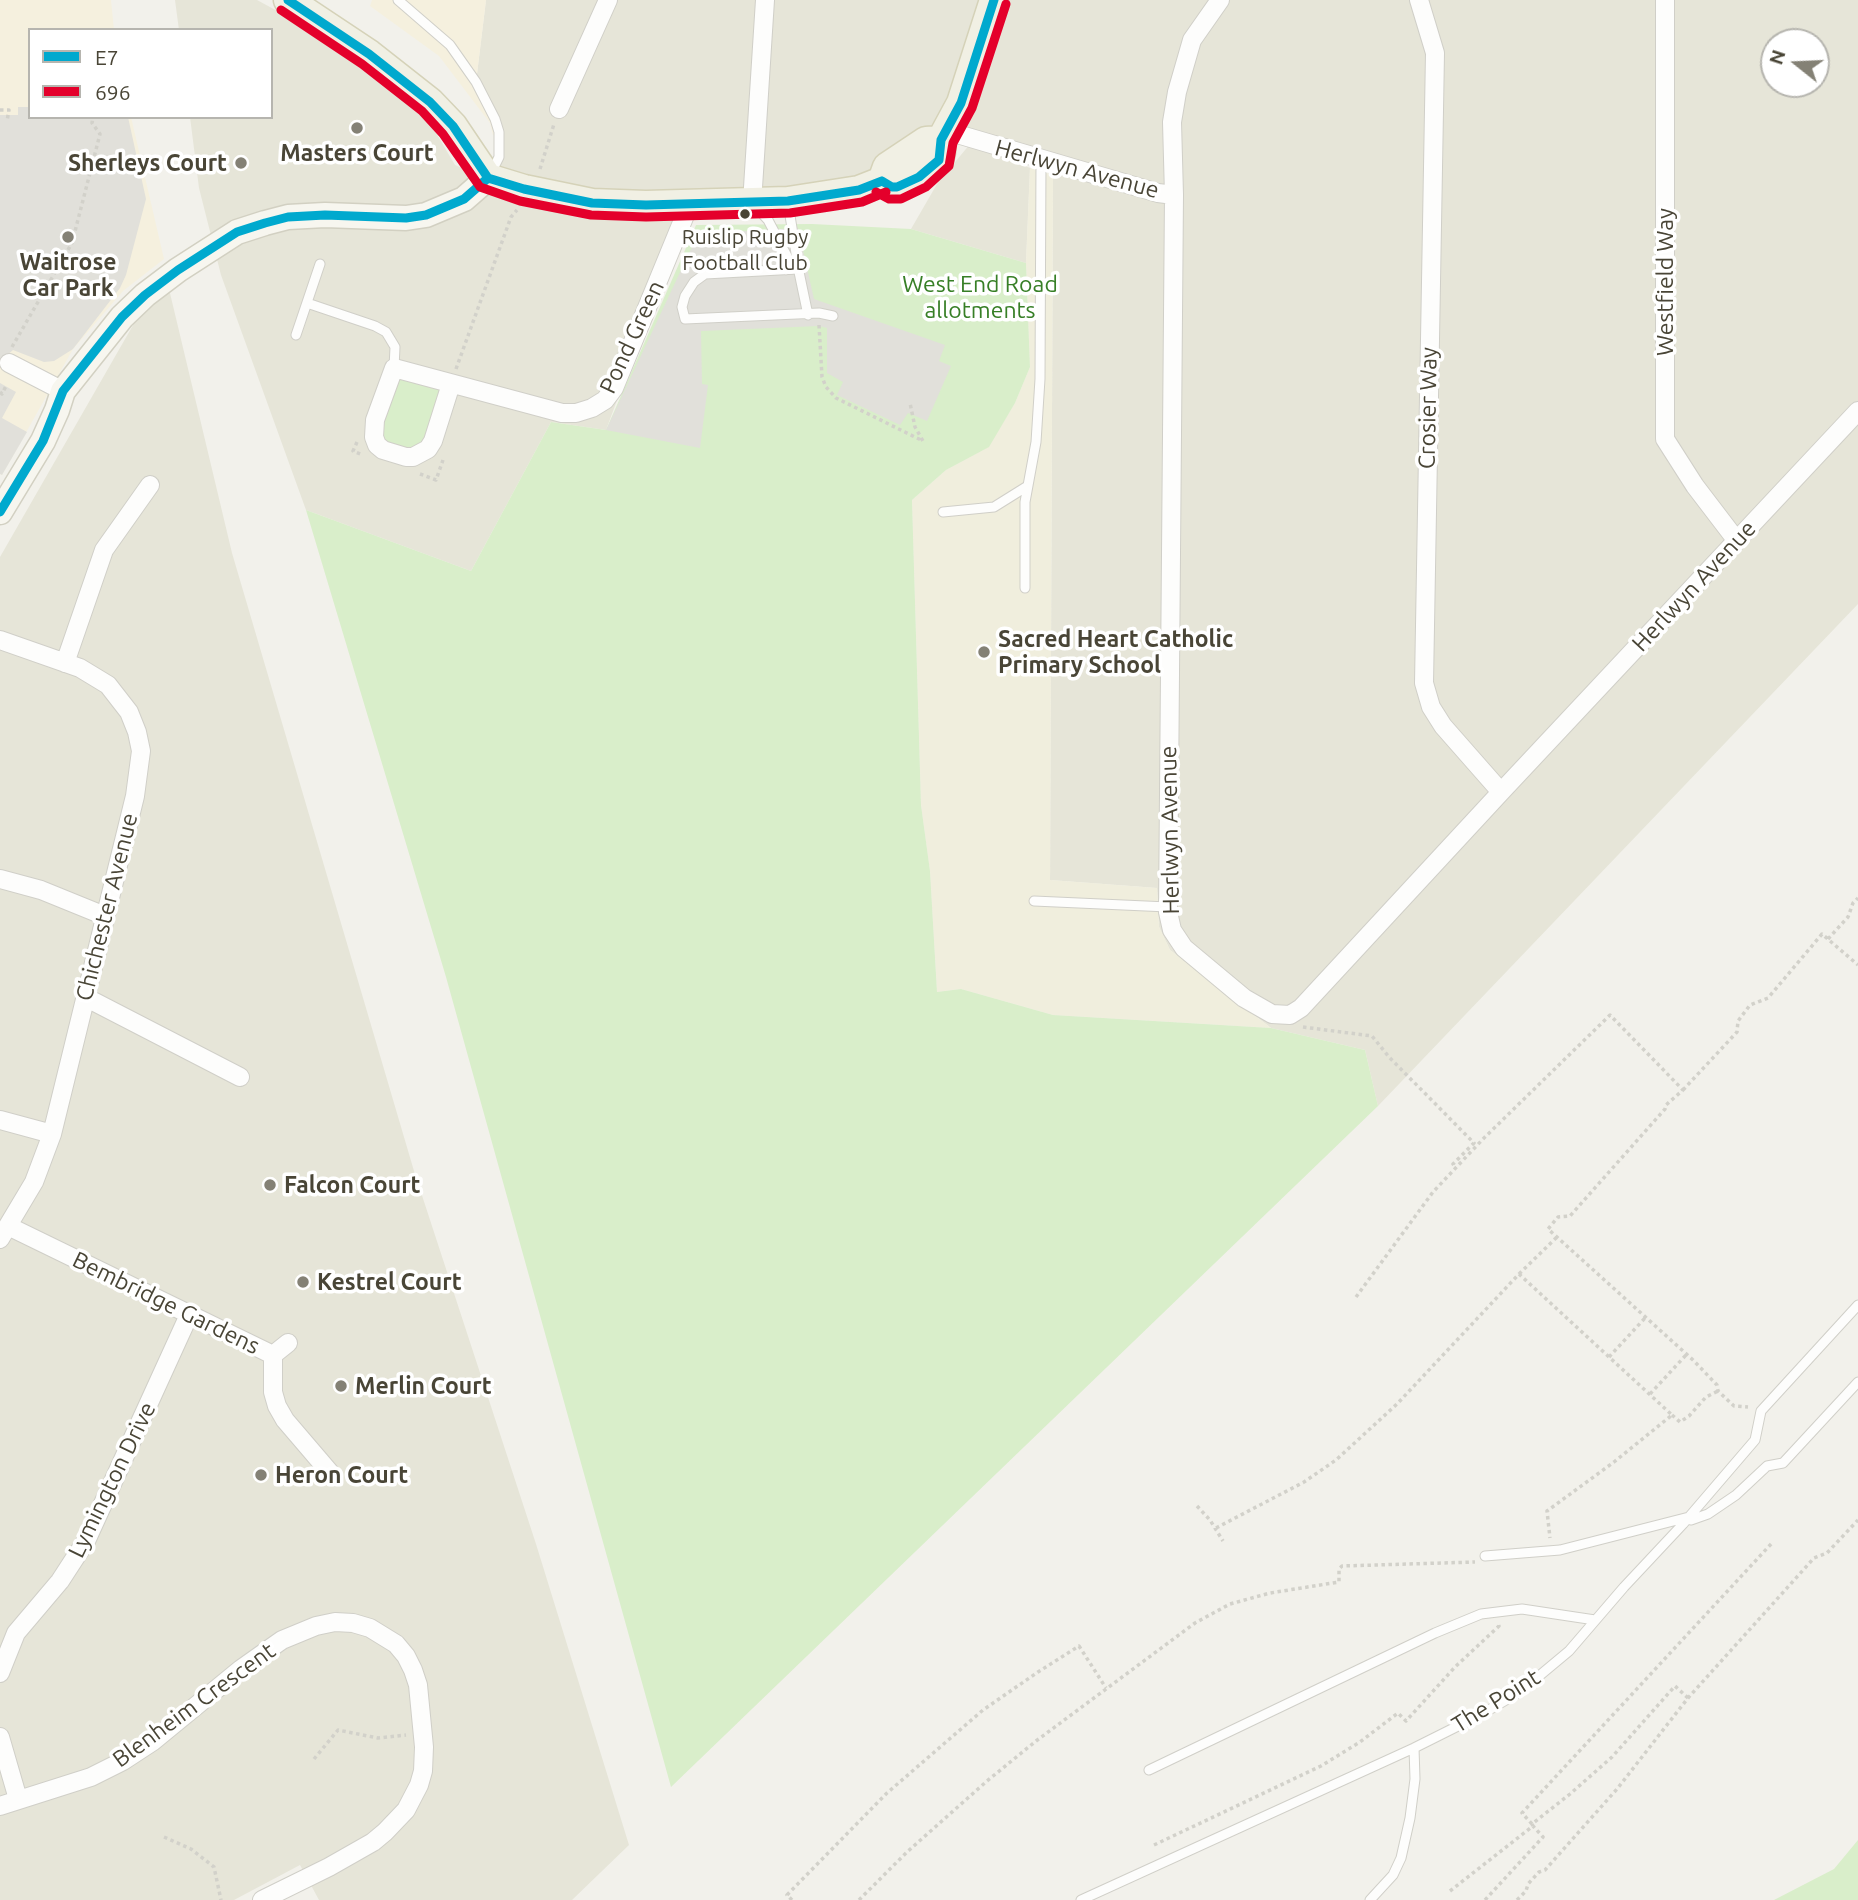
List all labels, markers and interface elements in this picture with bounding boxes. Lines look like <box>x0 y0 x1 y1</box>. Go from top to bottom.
legend <box>28 28 273 119</box>
north arrow <box>1760 28 1830 98</box>
text: E7 <box>95 45 119 69</box>
text: N <box>1764 47 1790 67</box>
text: 696 <box>95 80 131 104</box>
marker: Masters Court <box>349 120 365 136</box>
street label: Herlwyn Avenue <box>992 134 1162 204</box>
place label: Masters Court <box>280 139 434 167</box>
place label: Sherleys Court <box>68 149 227 177</box>
marker: Sherleys Court <box>233 155 249 171</box>
marker: Ruislip Rugby Football Club <box>738 207 752 221</box>
street label: Westfield Way <box>1651 208 1679 356</box>
place label: Ruislip Rugby Football Club <box>682 224 808 274</box>
marker: Waitrose Car Park <box>60 229 76 245</box>
place label: Waitrose Car Park <box>19 248 117 302</box>
park label: West End Road allotments <box>902 270 1058 324</box>
street label: Pond Green <box>594 276 670 398</box>
street label: Crosier Way <box>1413 347 1443 469</box>
street label: Herlwyn Avenue <box>1626 515 1762 657</box>
place label: Sacred Heart Catholic Primary School <box>998 625 1233 679</box>
marker: Sacred Heart Catholic Primary School <box>976 644 992 660</box>
street label: Herlwyn Avenue <box>1155 745 1185 915</box>
street label: Chichester Avenue <box>70 810 144 1004</box>
place label: Falcon Court <box>284 1171 420 1199</box>
marker: Falcon Court <box>262 1177 278 1193</box>
street label: Bembridge Gardens <box>68 1246 264 1360</box>
place label: Kestrel Court <box>317 1268 462 1296</box>
marker: Kestrel Court <box>295 1274 311 1290</box>
place label: Merlin Court <box>355 1372 492 1400</box>
marker: Merlin Court <box>333 1378 349 1394</box>
street label: Lymington Drive <box>62 1398 162 1562</box>
place label: Heron Court <box>275 1461 408 1489</box>
marker: Heron Court <box>253 1467 269 1483</box>
street label: Blenheim Crescent <box>107 1637 281 1773</box>
street label: The Point <box>1447 1663 1545 1739</box>

